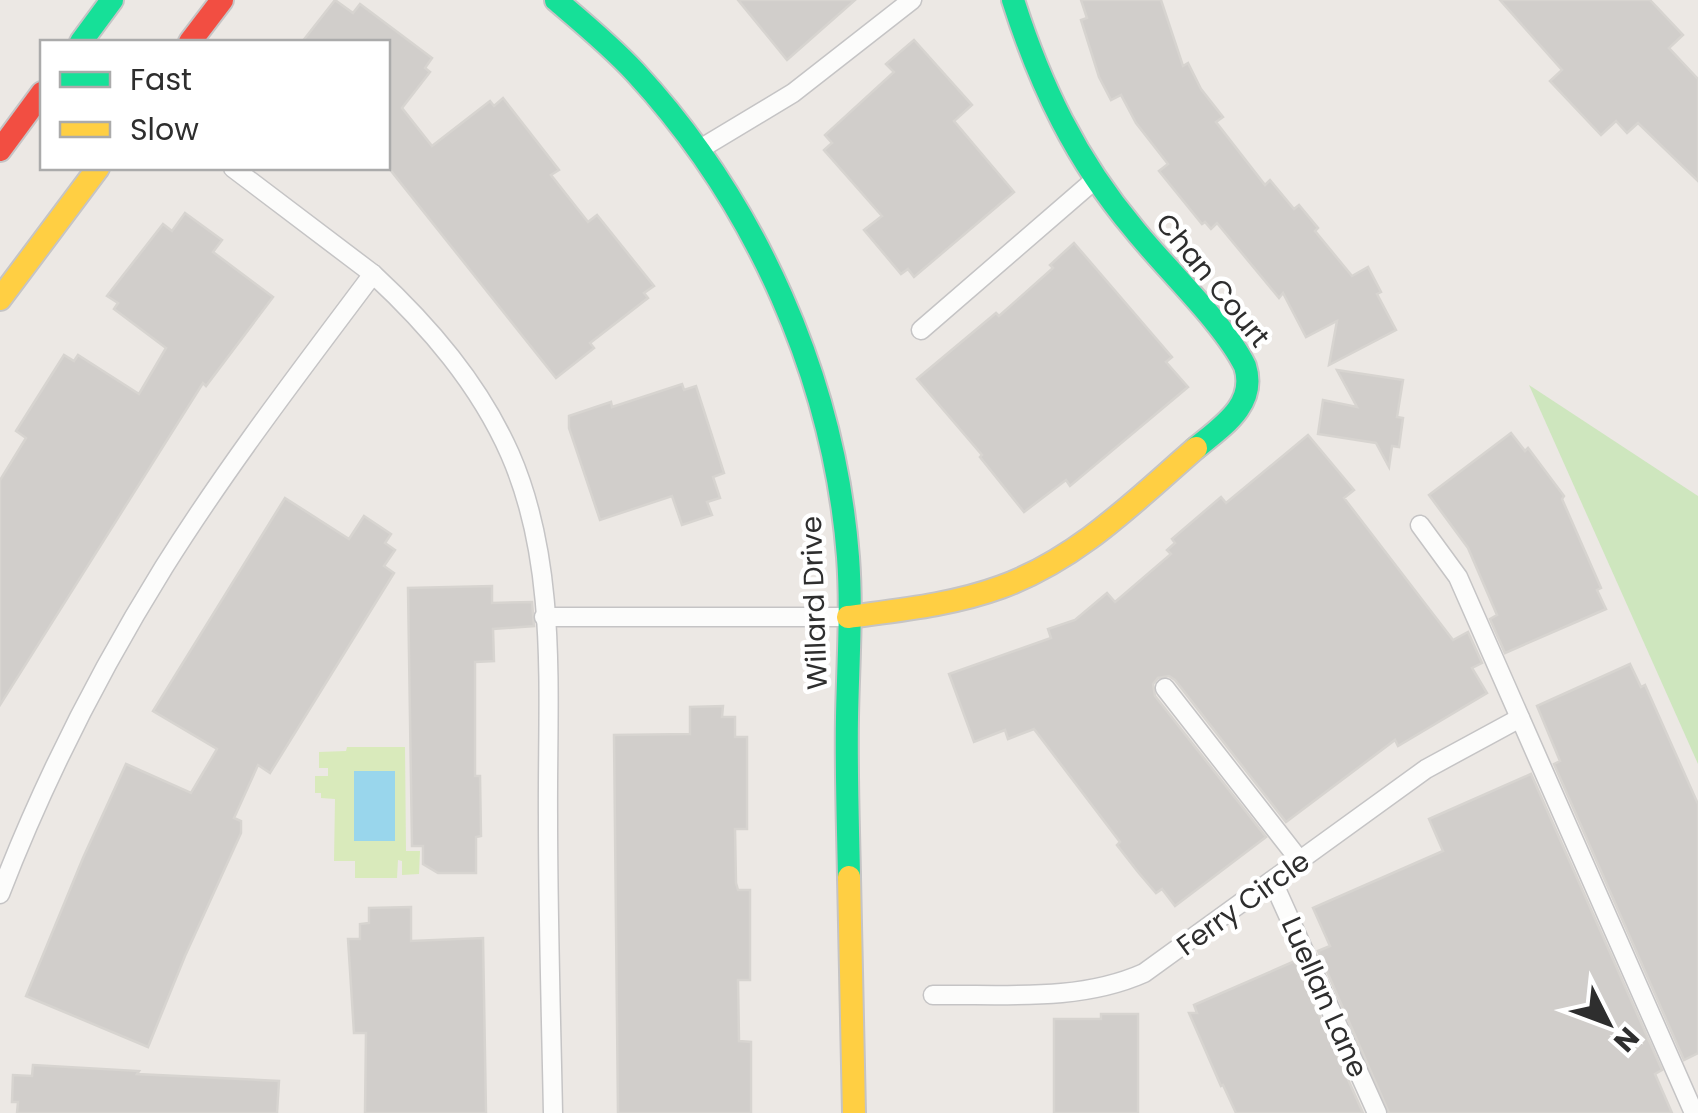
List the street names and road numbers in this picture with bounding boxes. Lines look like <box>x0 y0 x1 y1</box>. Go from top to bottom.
street label: Chan Court <box>1146 205 1279 356</box>
street label: Willard Drive <box>792 515 837 691</box>
street label: Ferry Circle <box>1169 842 1318 965</box>
street label: Luellan Lane <box>1272 911 1377 1084</box>

